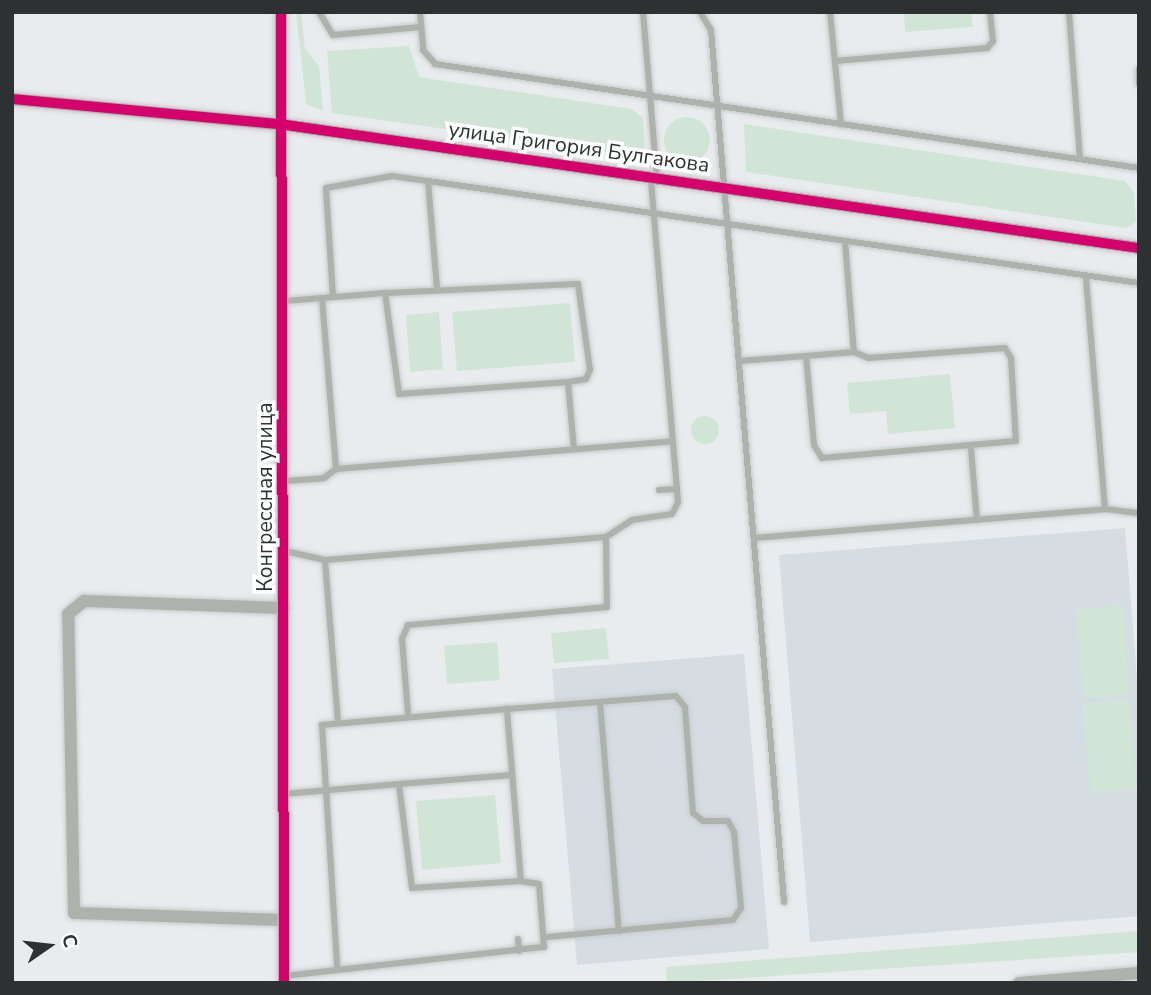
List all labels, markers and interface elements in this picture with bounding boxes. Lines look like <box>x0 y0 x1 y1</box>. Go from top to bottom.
street label: улица Григория Булгакова <box>447 116 711 178</box>
street label: Конгрессная улица <box>252 402 278 592</box>
north arrow <box>14 911 84 981</box>
text: С <box>55 932 84 950</box>

